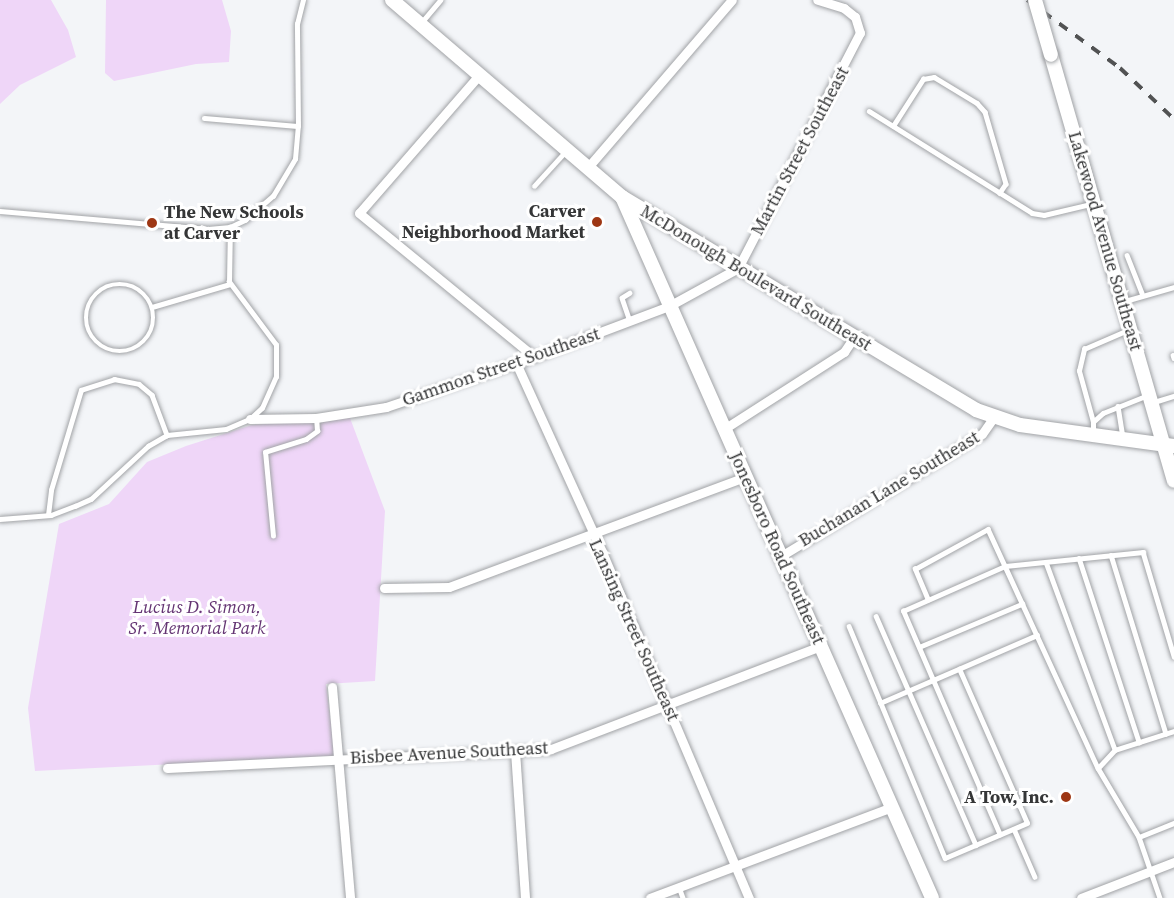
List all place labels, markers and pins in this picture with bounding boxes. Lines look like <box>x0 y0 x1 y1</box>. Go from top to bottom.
place label: Carver Neighborhood Market <box>402 201 585 244</box>
place label: The New Schools at Carver <box>164 202 304 244</box>
marker: Carver Neighborhood Market <box>590 215 604 229</box>
marker: The New Schools at Carver <box>145 216 159 230</box>
place label: A Tow, Inc. <box>964 786 1054 808</box>
marker: A Tow, Inc. <box>1059 790 1073 804</box>

